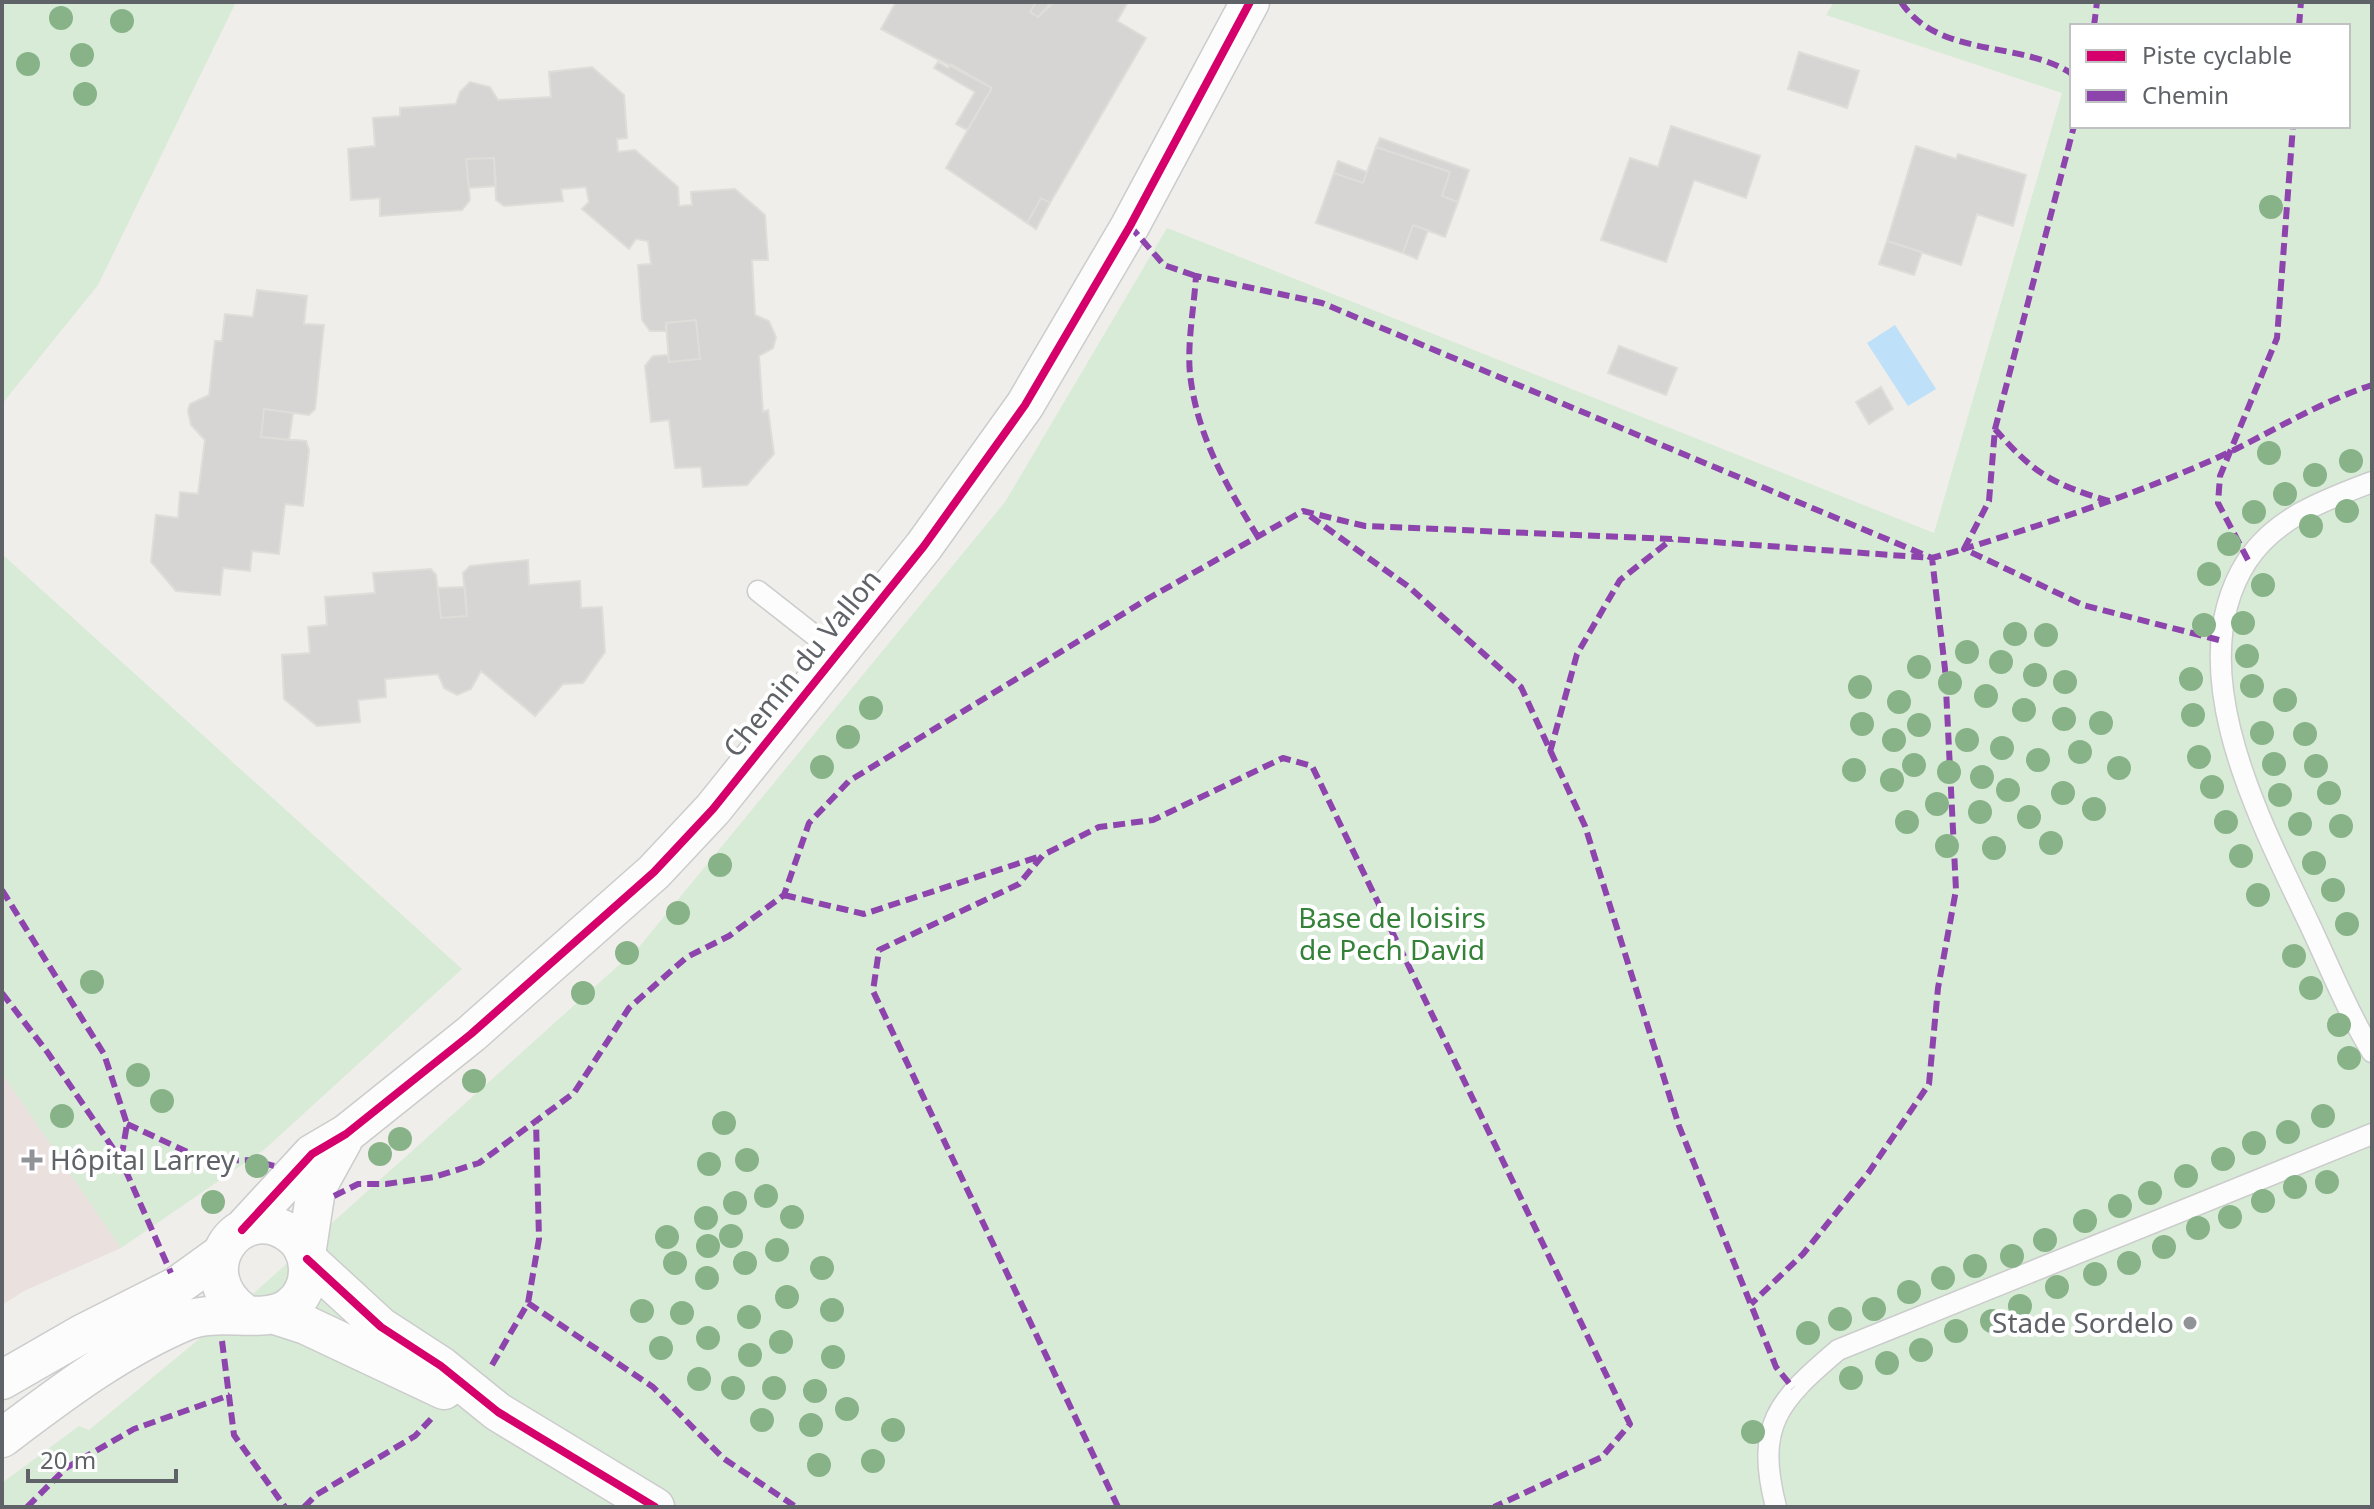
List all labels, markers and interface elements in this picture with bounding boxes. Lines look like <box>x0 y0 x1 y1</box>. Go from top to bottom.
legend <box>2070 24 2350 128</box>
text: Piste cyclable <box>2142 38 2292 71</box>
text: Chemin <box>2142 78 2229 111</box>
street label: Chemin du Vallon <box>714 561 889 764</box>
park label: Base de loisirs de Pech David <box>1298 898 1486 968</box>
place label: Hôpital Larrey <box>50 1140 236 1178</box>
marker: Hôpital Larrey <box>21 1149 43 1171</box>
place label: Stade Sordelo <box>1992 1303 2174 1341</box>
marker: Stade Sordelo <box>2181 1314 2199 1332</box>
scale bar <box>28 1433 176 1483</box>
text: 20 m <box>40 1443 96 1476</box>

